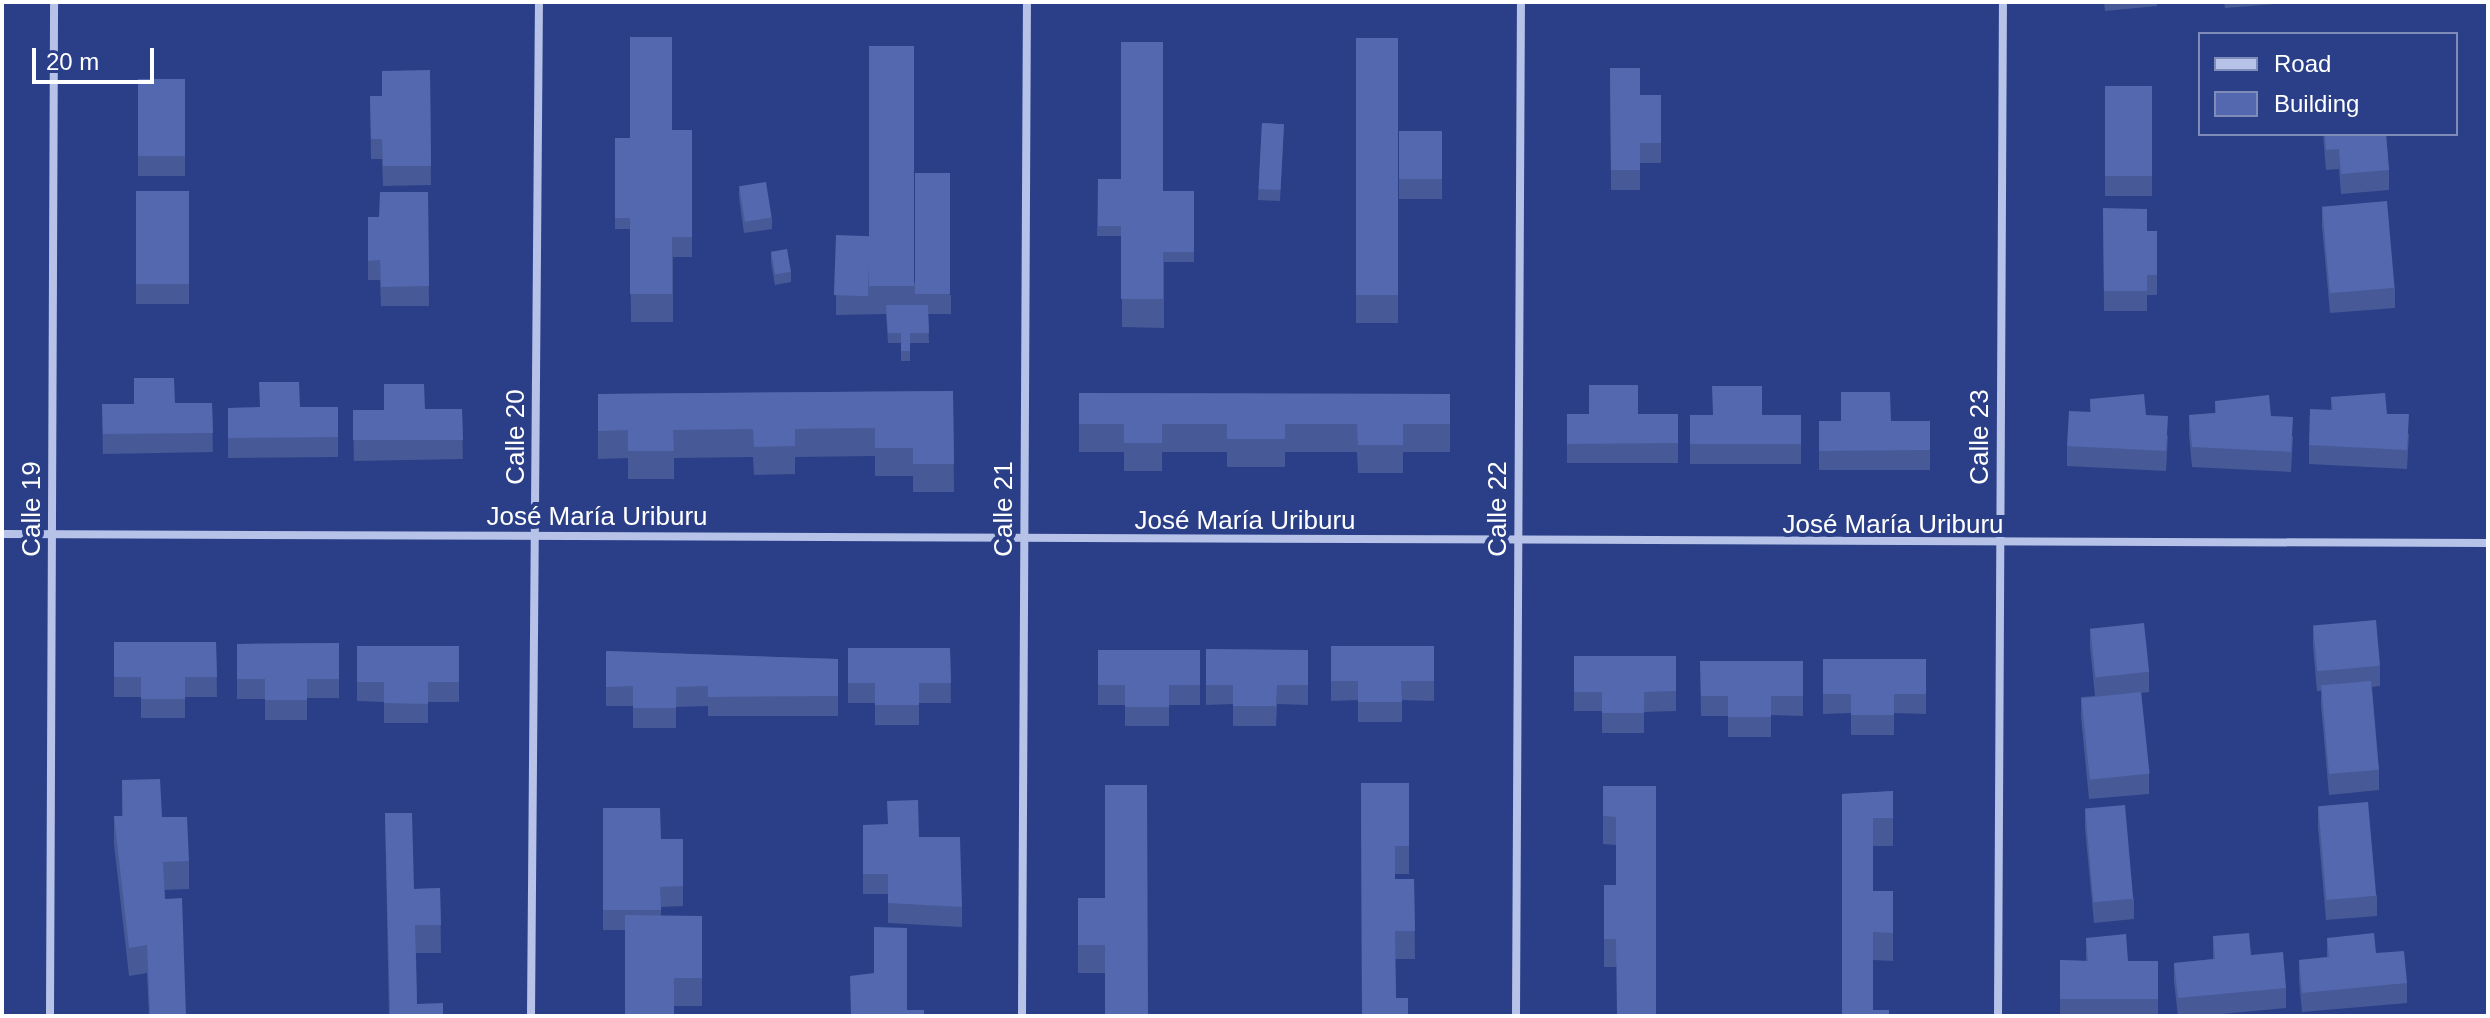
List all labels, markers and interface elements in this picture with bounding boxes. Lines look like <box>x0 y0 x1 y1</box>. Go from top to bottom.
scale bar <box>36 32 158 82</box>
legend <box>2198 32 2458 136</box>
text: 20 m <box>46 48 99 75</box>
text: Road <box>2274 50 2331 77</box>
text: Building <box>2274 90 2359 117</box>
street label: Calle 20 <box>500 389 532 485</box>
street label: Calle 23 <box>1964 389 1996 485</box>
street label: Calle 19 <box>16 461 48 557</box>
street label: Calle 21 <box>988 461 1020 557</box>
street label: Calle 22 <box>1482 461 1514 557</box>
street label: José María Uriburu <box>486 501 708 533</box>
street label: José María Uriburu <box>1134 505 1356 537</box>
street label: José María Uriburu <box>1782 509 2004 541</box>

